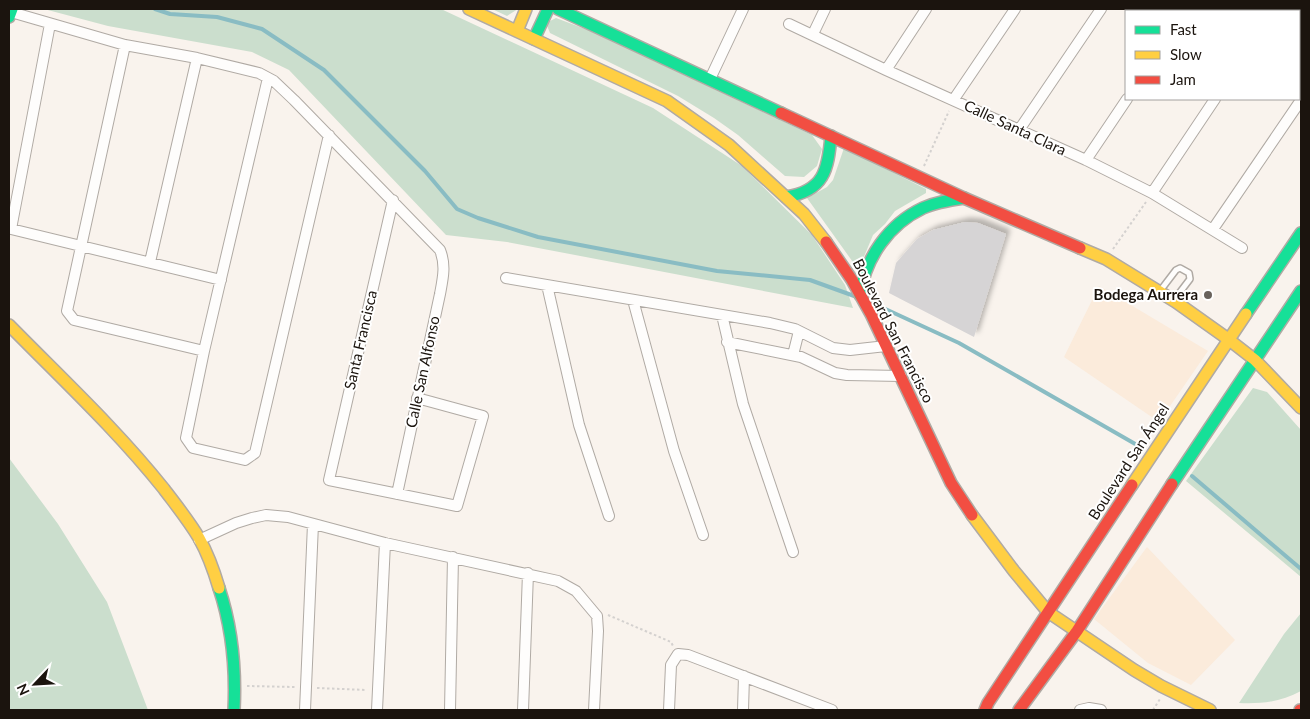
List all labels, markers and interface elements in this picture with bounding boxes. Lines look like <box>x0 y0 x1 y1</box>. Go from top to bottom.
legend <box>1125 10 1300 100</box>
text: Fast <box>1170 20 1197 38</box>
text: Slow <box>1170 45 1202 63</box>
text: Jam <box>1170 70 1196 88</box>
street label: Calle Santa Clara <box>962 96 1069 159</box>
street label: Boulevard San Francisco <box>850 255 938 406</box>
place label: Bodega Aurrera <box>1094 285 1198 303</box>
street label: Santa Francisca <box>340 288 380 391</box>
marker: Bodega Aurrera <box>1202 289 1214 301</box>
street label: Calle San Alfonso <box>401 314 443 429</box>
street label: Boulevard San Ángel <box>1084 400 1172 523</box>
north arrow <box>10 659 60 709</box>
text: N <box>13 681 33 698</box>

